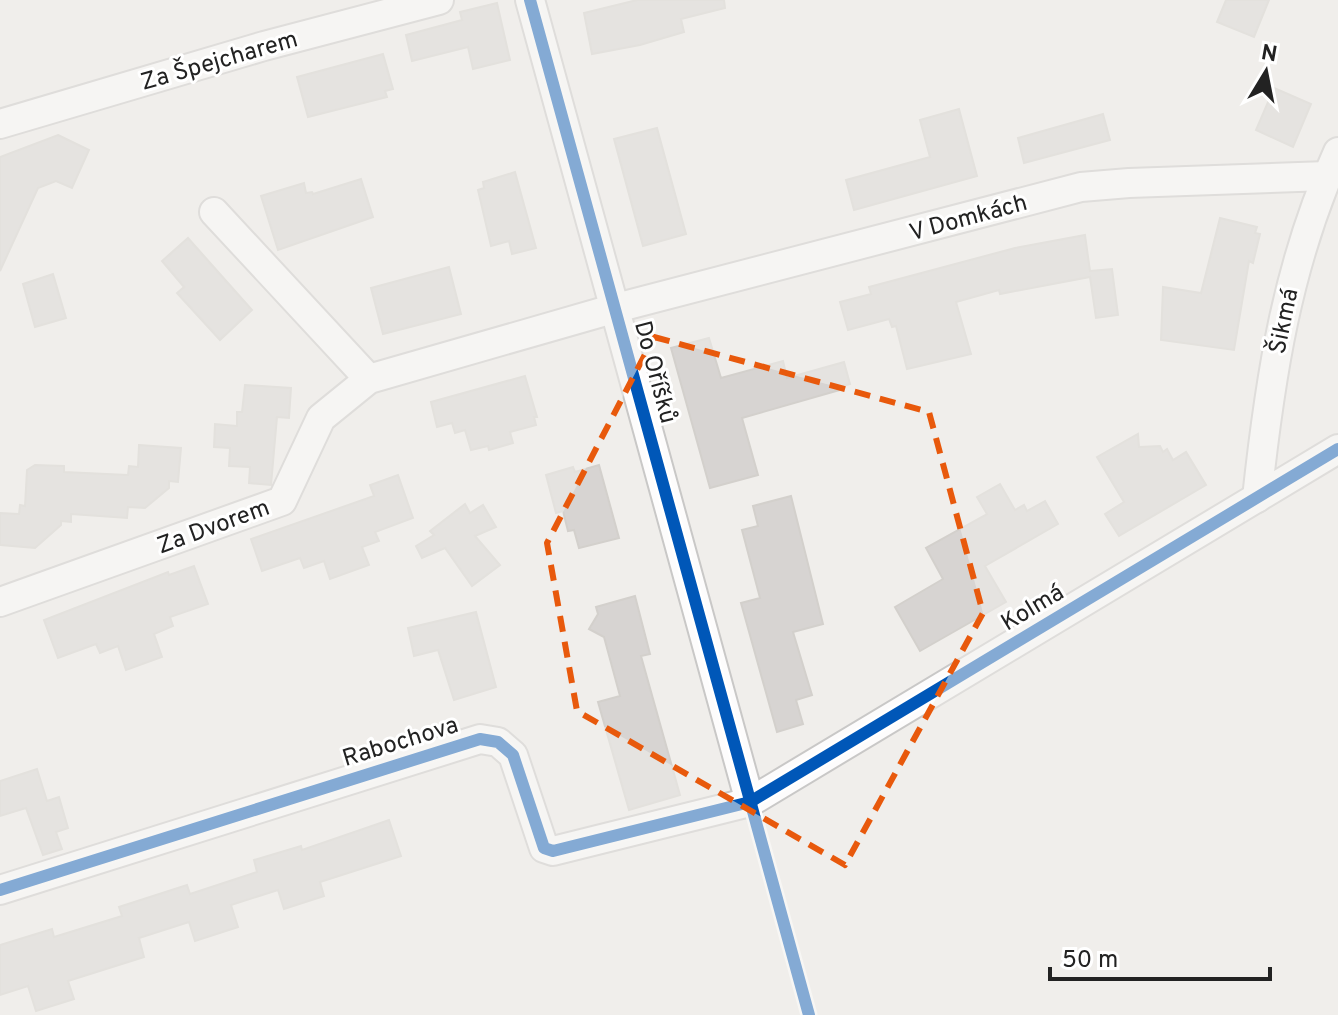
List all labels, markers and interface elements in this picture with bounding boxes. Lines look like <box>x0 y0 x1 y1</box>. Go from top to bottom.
street label: Za Špejcharem <box>137 23 302 99</box>
north arrow <box>1226 32 1306 112</box>
text: N <box>1259 40 1279 69</box>
street label: V Domkách <box>906 189 1031 249</box>
street label: Šikmá <box>1261 285 1307 357</box>
street label: Do Oříšků <box>626 318 682 427</box>
street label: Za Dvorem <box>153 494 274 562</box>
street label: Kolmá <box>996 578 1070 639</box>
street label: Rabochova <box>339 711 462 775</box>
scale bar <box>1050 931 1270 981</box>
text: 50 m <box>1062 946 1118 976</box>

